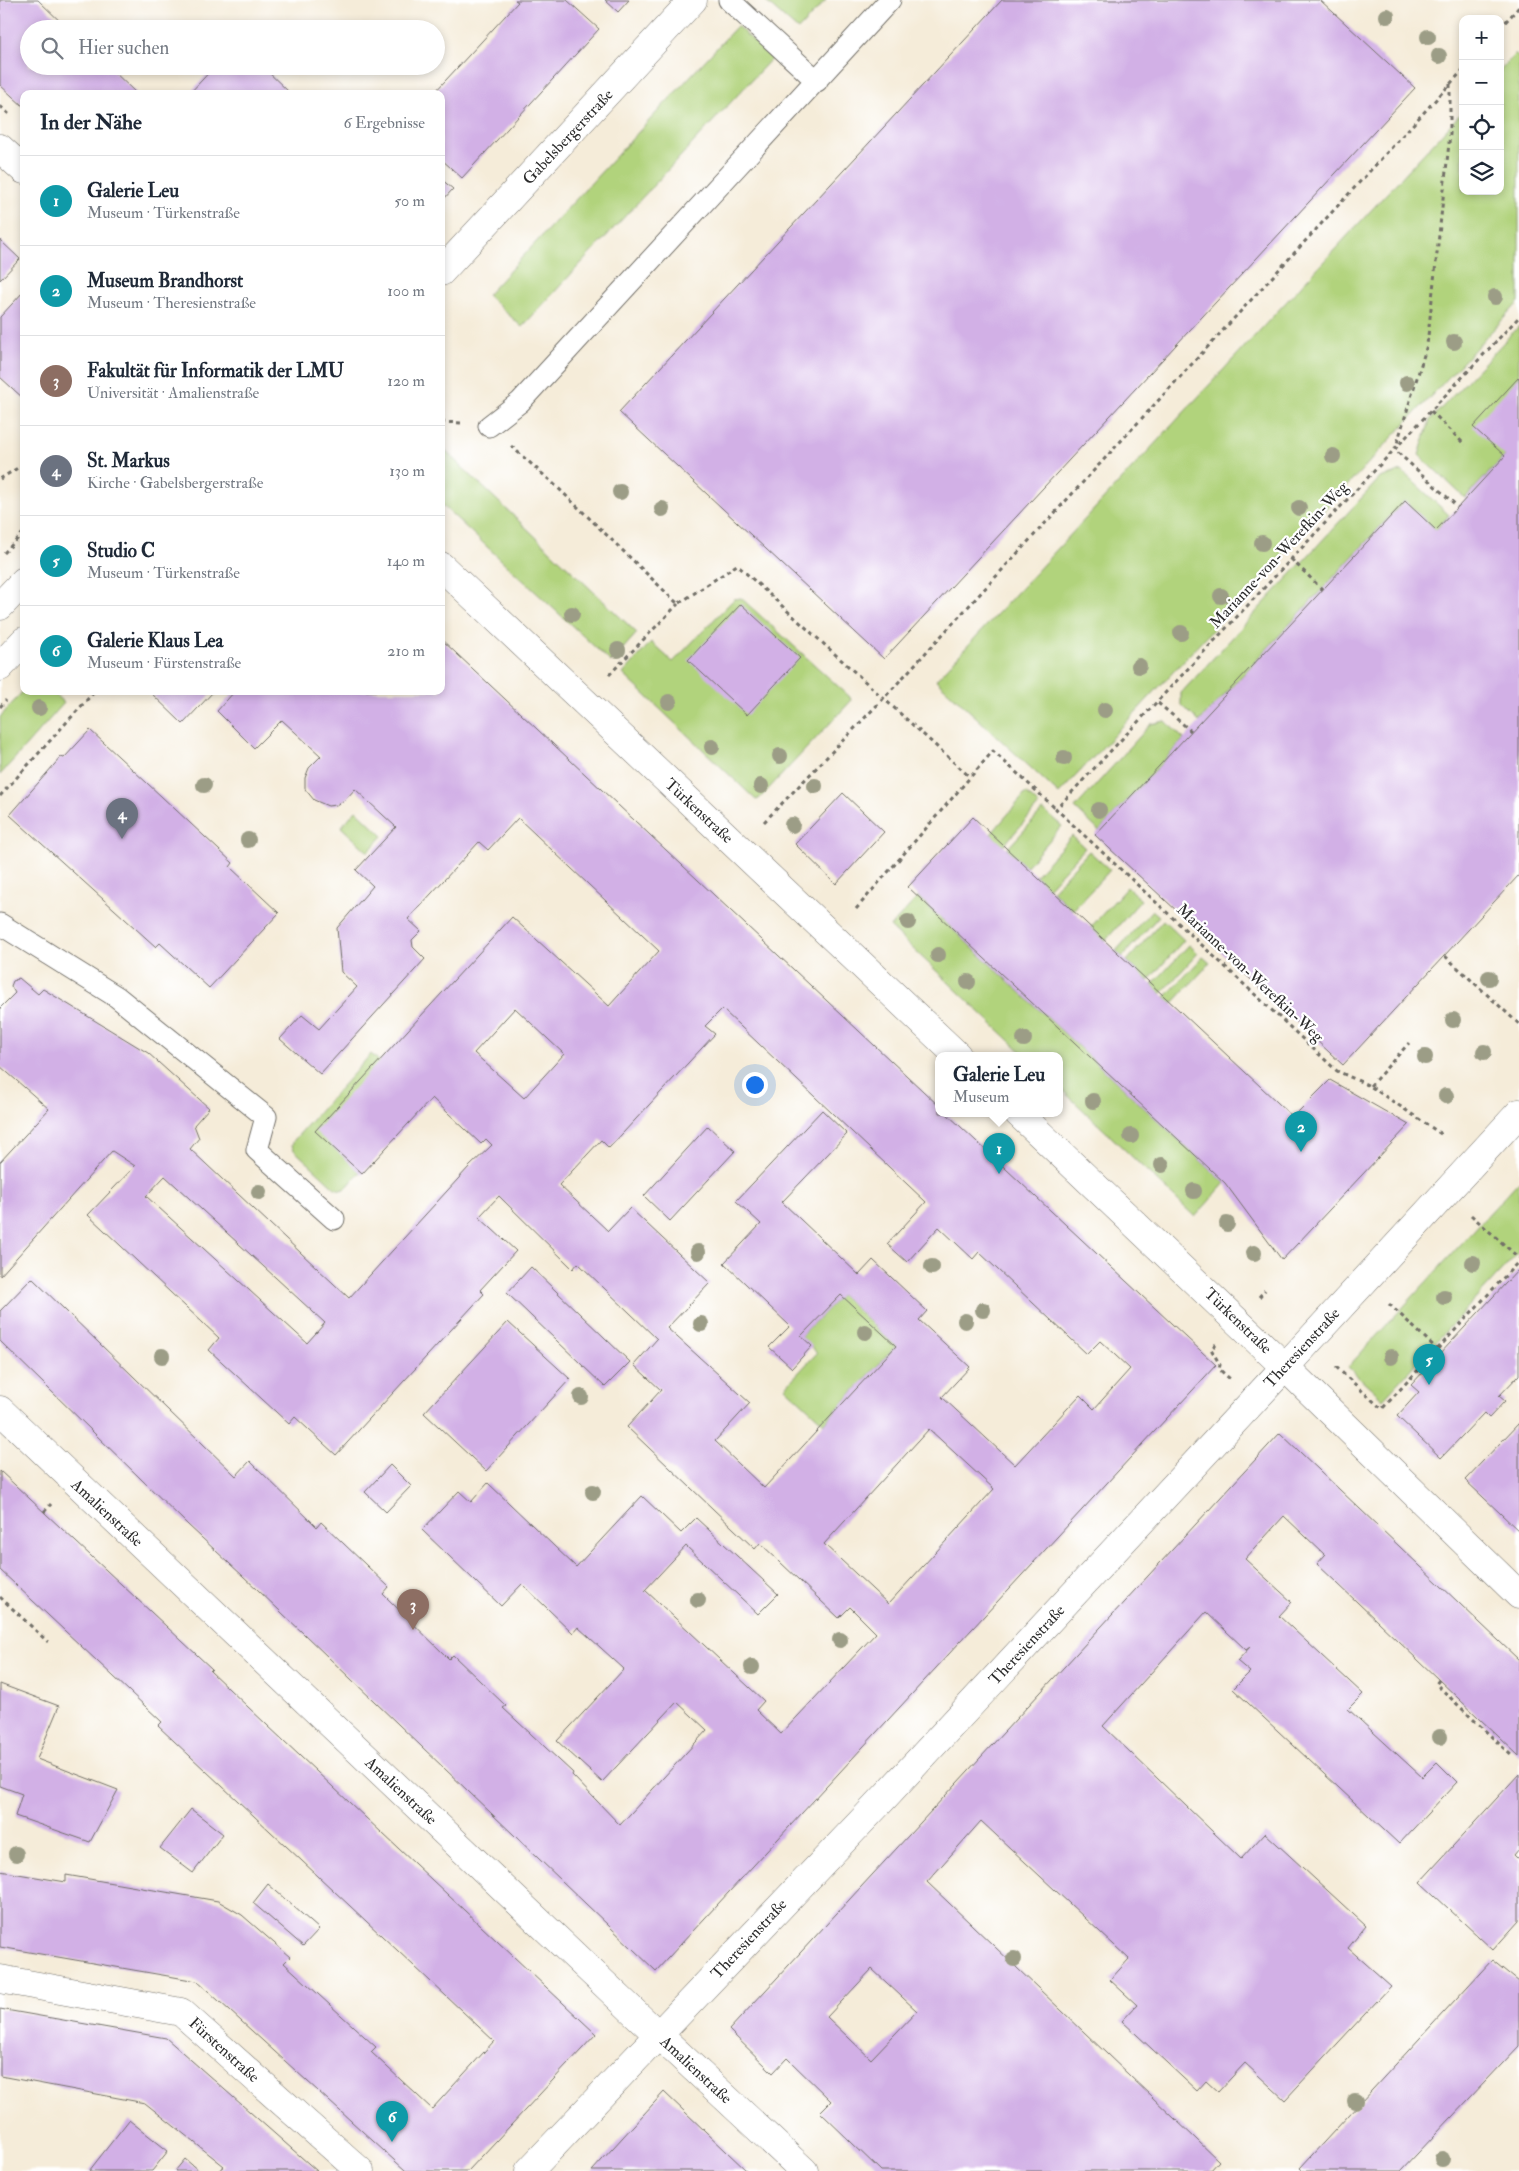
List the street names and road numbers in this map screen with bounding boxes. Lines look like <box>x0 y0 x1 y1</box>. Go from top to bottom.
street label: Gabelsbergerstraße <box>519 85 618 189</box>
street label: Marianne-von-Werefkin-Weg <box>1206 476 1353 633</box>
street label: Türkenstraße <box>661 774 738 848</box>
street label: Marianne-von-Werefkin-Weg <box>1172 900 1329 1047</box>
street label: Türkenstraße <box>1200 1284 1276 1358</box>
street label: Theresienstraße <box>1260 1303 1345 1392</box>
street label: Amalienstraße <box>66 1474 147 1552</box>
street label: Theresienstraße <box>985 1600 1070 1689</box>
street label: Amalienstraße <box>360 1752 441 1830</box>
street label: Theresienstraße <box>707 1894 792 1983</box>
street label: Fürstenstraße <box>185 2013 264 2087</box>
street label: Amalienstraße <box>655 2031 736 2109</box>

